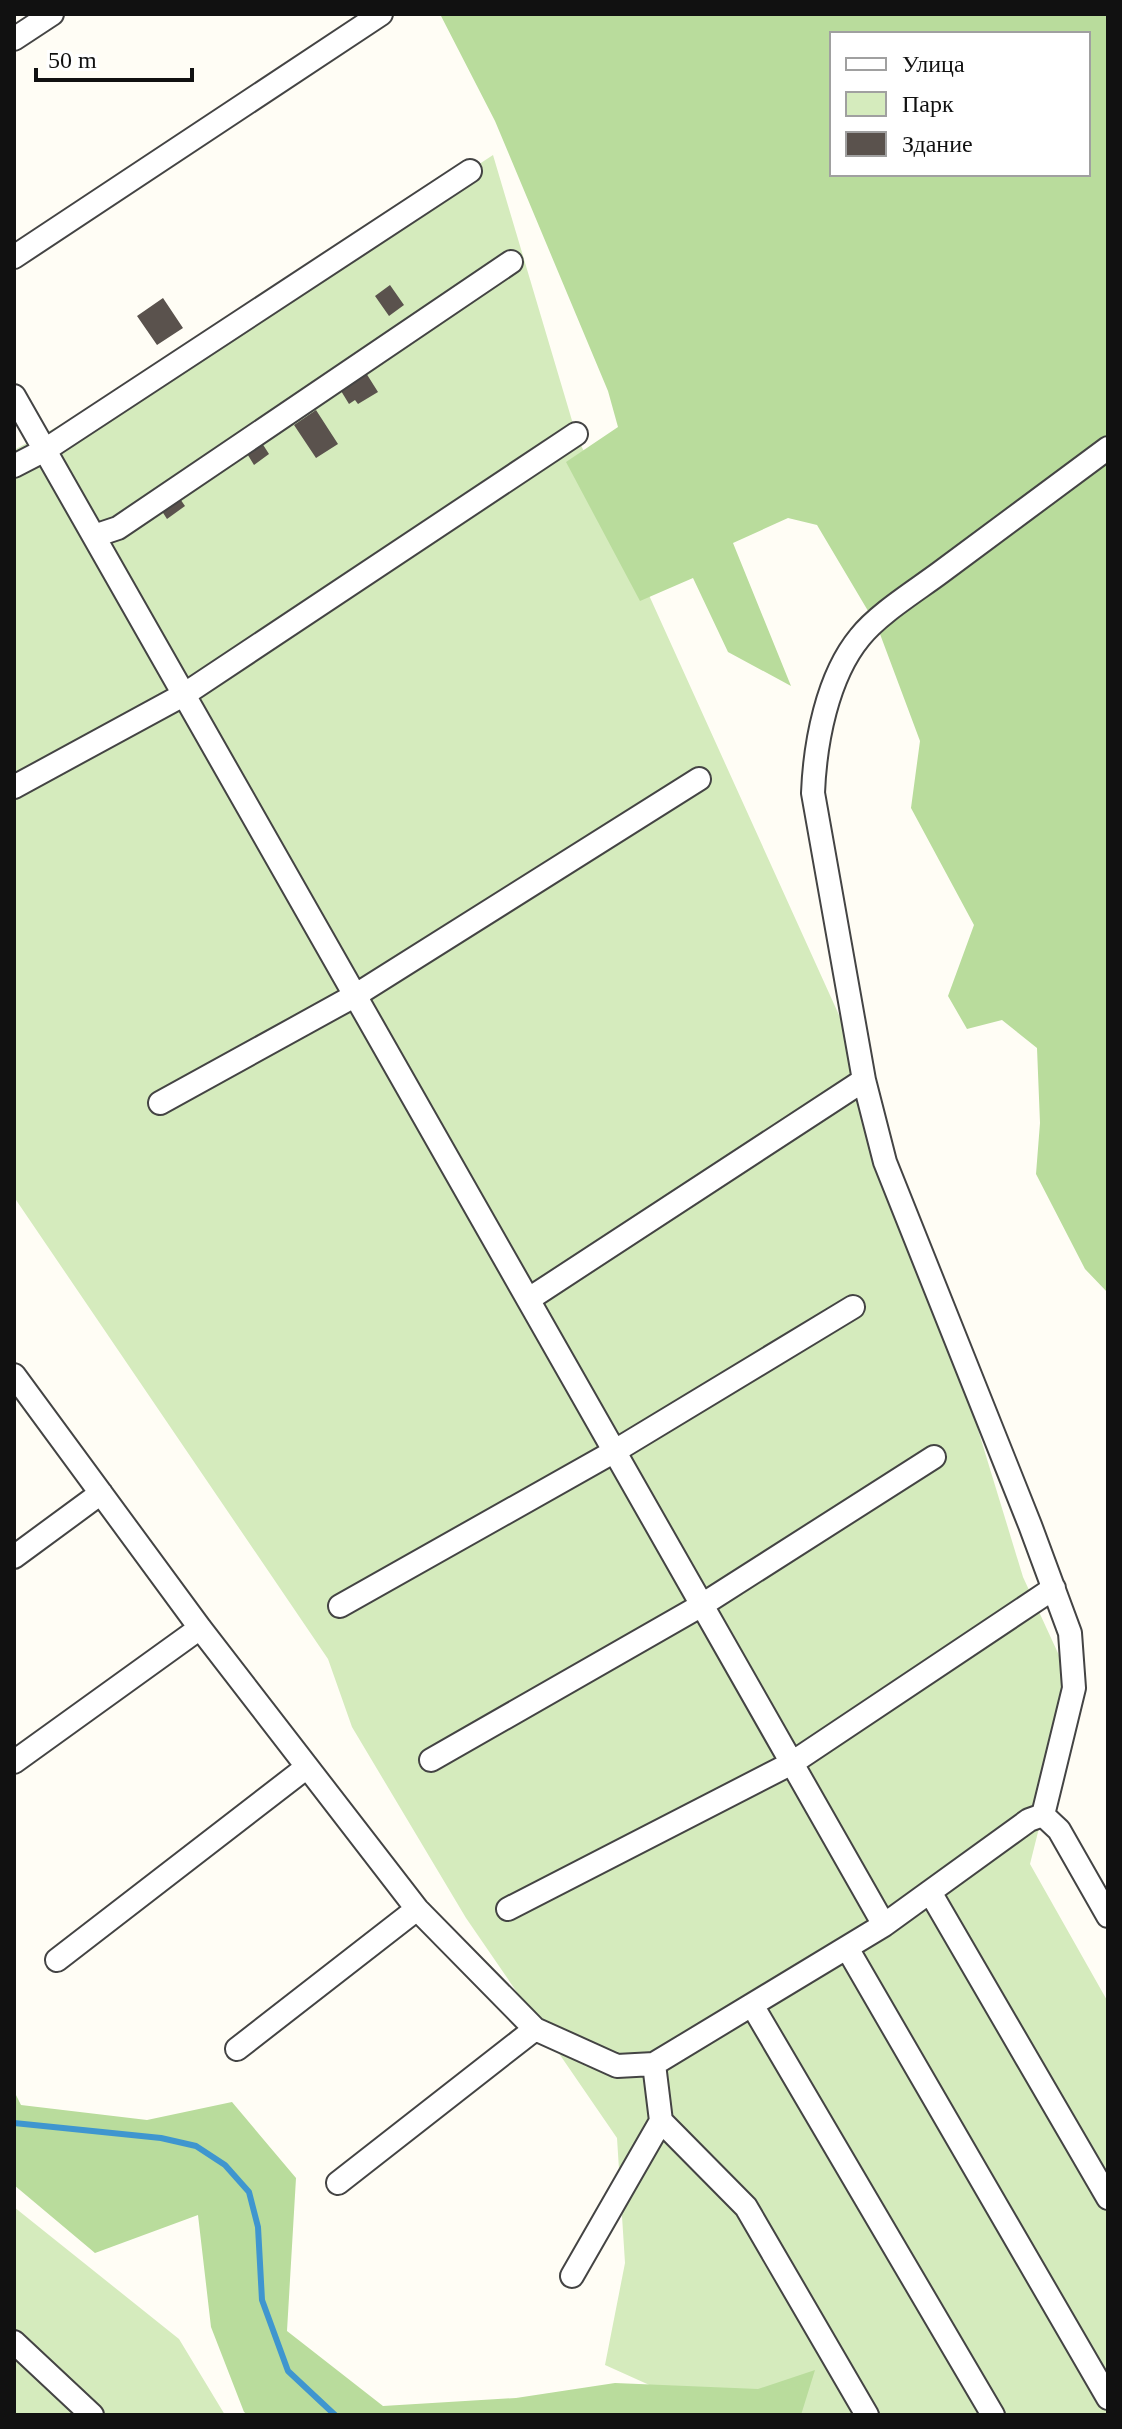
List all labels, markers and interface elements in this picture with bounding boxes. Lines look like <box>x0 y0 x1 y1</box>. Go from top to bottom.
scale bar <box>36 32 192 82</box>
legend <box>830 32 1090 176</box>
text: 50 m <box>48 47 97 73</box>
text: Улица <box>902 51 965 77</box>
text: Парк <box>902 91 954 117</box>
text: Здание <box>902 131 973 157</box>

